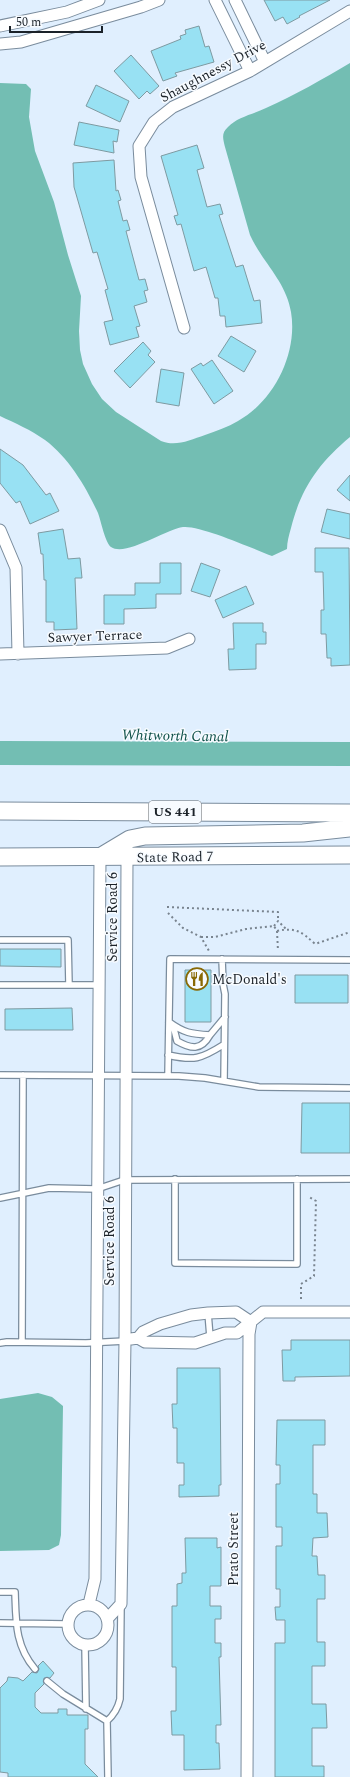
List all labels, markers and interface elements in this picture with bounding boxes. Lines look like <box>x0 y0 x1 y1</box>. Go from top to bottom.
scale bar <box>10 8 102 34</box>
text: 50 m <box>16 13 41 32</box>
street label: Shaughnessy Drive <box>156 34 270 108</box>
street label: Sawyer Terrace <box>47 624 143 648</box>
water label: Whitworth Canal <box>121 724 229 748</box>
road number: US 441 <box>149 801 201 823</box>
street label: State Road 7 <box>136 846 214 868</box>
street label: Service Road 6 <box>102 872 123 962</box>
restaurant icon: McDonald's <box>184 966 210 992</box>
place label: McDonald's <box>212 969 287 990</box>
street label: Service Road 6 <box>99 1196 120 1286</box>
street label: Prato Street <box>223 1512 244 1586</box>

